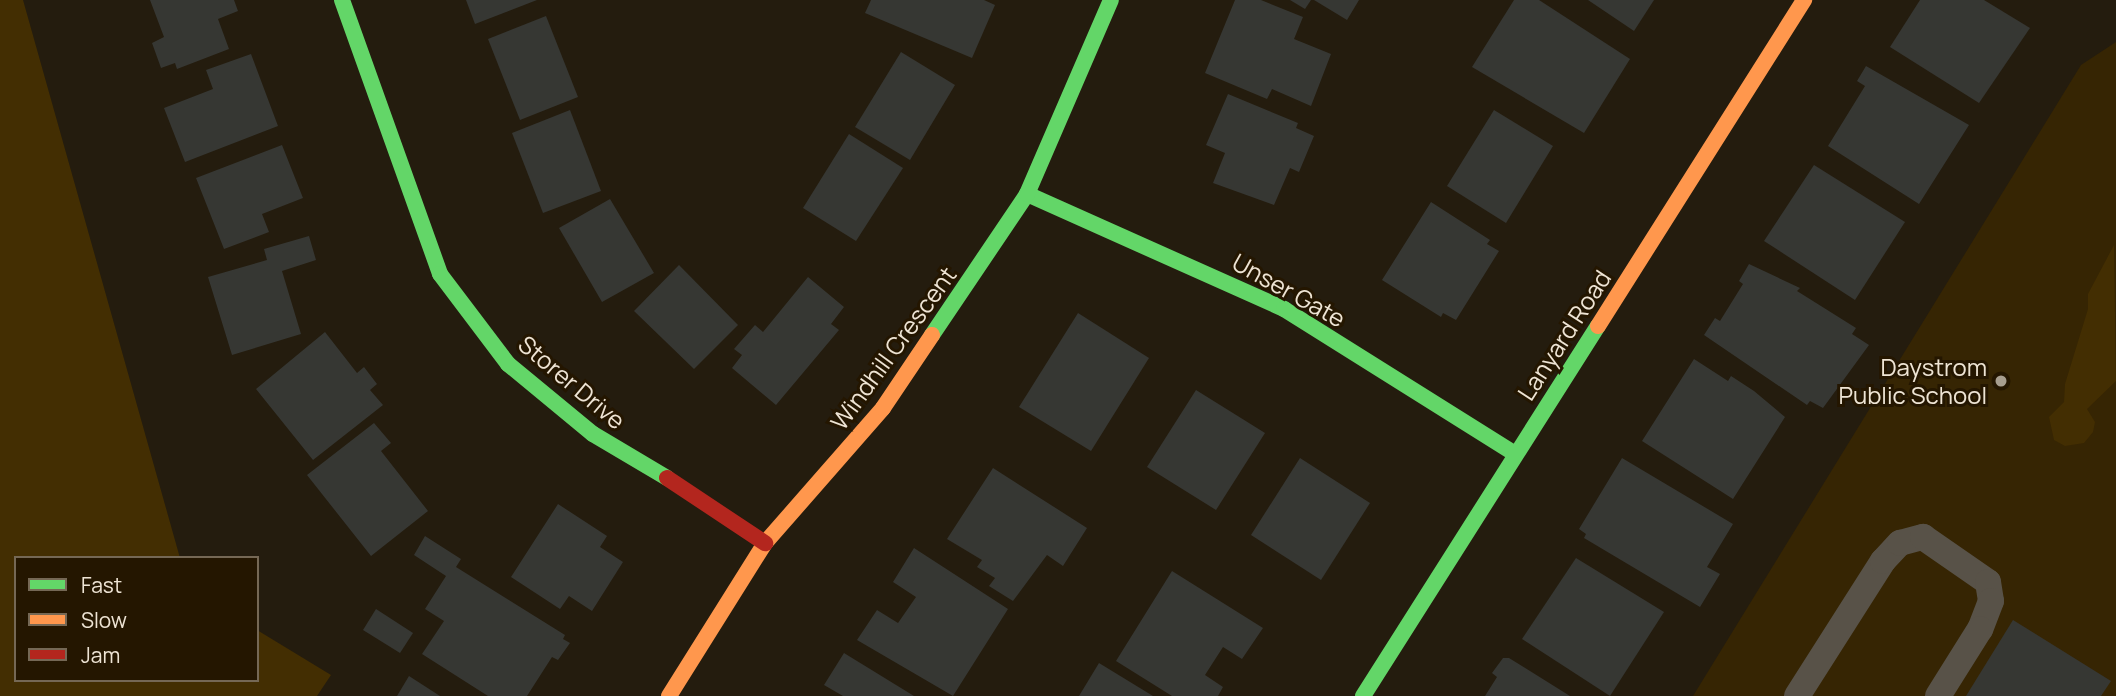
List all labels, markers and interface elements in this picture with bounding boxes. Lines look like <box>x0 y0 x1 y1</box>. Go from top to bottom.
street label: Unser Gate <box>1228 247 1350 333</box>
street label: Windhill Crescent <box>824 261 962 435</box>
street label: Lanyard Road <box>1511 265 1617 405</box>
street label: Storer Drive <box>513 329 631 435</box>
place label: Daystrom Public School <box>1838 353 1987 409</box>
marker: Daystrom Public School <box>1993 373 2009 389</box>
legend <box>14 556 259 682</box>
text: Fast <box>81 571 122 599</box>
text: Slow <box>81 606 127 634</box>
text: Jam <box>81 641 120 669</box>

